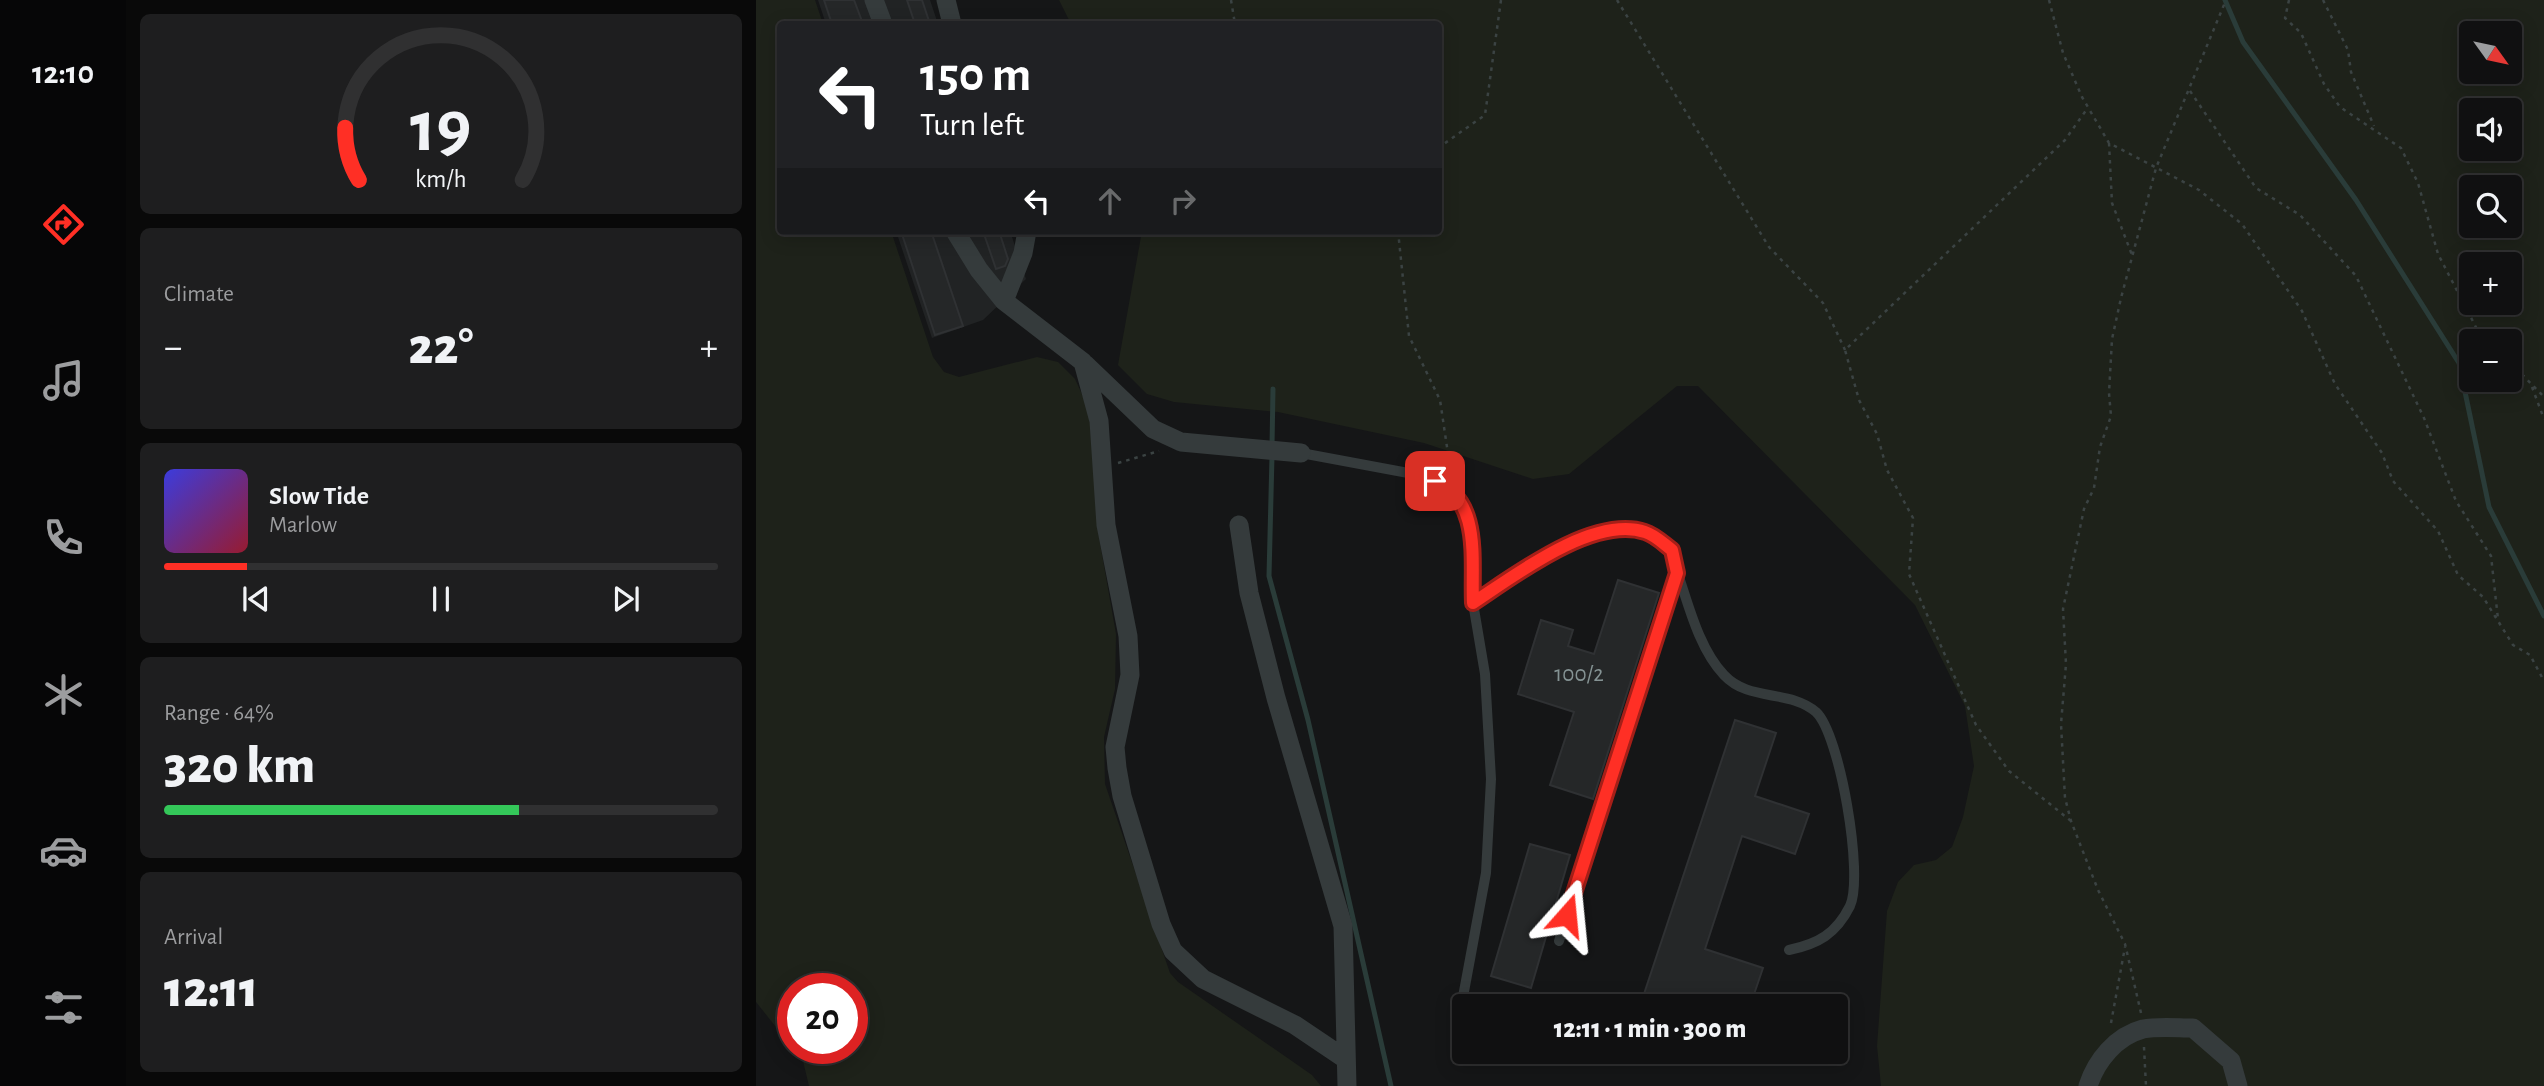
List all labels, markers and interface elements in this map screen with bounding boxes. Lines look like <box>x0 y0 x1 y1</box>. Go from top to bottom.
north arrow <box>2459 21 2522 84</box>
map controls <box>2459 21 2522 392</box>
icon: left <box>805 49 896 140</box>
text: 150 m <box>920 51 1031 100</box>
text: 12:10 <box>32 57 94 89</box>
text: 19 <box>410 93 472 166</box>
button: sound <box>2459 98 2522 161</box>
text: Turn left <box>920 109 1024 141</box>
text: km/h <box>415 167 467 192</box>
button: search <box>2459 175 2522 238</box>
icon: left <box>1018 182 1056 220</box>
icon: ahead <box>1091 182 1129 220</box>
icon: right <box>1164 182 1202 220</box>
icon: directions <box>39 200 88 249</box>
button: + <box>2459 252 2522 315</box>
text: Climate <box>164 283 234 306</box>
text: 22° <box>408 321 474 373</box>
text: − <box>164 329 182 367</box>
text: + <box>700 329 718 367</box>
button: − <box>2459 329 2522 392</box>
icon: music <box>39 356 88 405</box>
pin <box>1405 451 1465 511</box>
icon: arrive <box>1416 462 1454 500</box>
text: Slow Tide <box>269 483 369 509</box>
icon: phone <box>39 513 88 562</box>
text: Marlow <box>269 514 337 537</box>
icon: previous <box>237 580 275 618</box>
icon: pause <box>422 580 460 618</box>
icon: next <box>607 580 645 618</box>
house number: 100/2 <box>1554 663 1604 686</box>
icon: climate <box>39 670 88 719</box>
text: Range · 64% <box>164 702 274 725</box>
text: 320 km <box>164 740 315 792</box>
icon: car <box>39 826 88 875</box>
position arrow <box>1530 878 1604 952</box>
text: Arrival <box>164 926 223 949</box>
text: 12:11 <box>164 964 258 1016</box>
speed limit sign: 20 <box>777 973 868 1064</box>
icon: filters <box>39 983 88 1032</box>
text: 12:11 · 1 min · 300 m <box>1554 1016 1746 1042</box>

